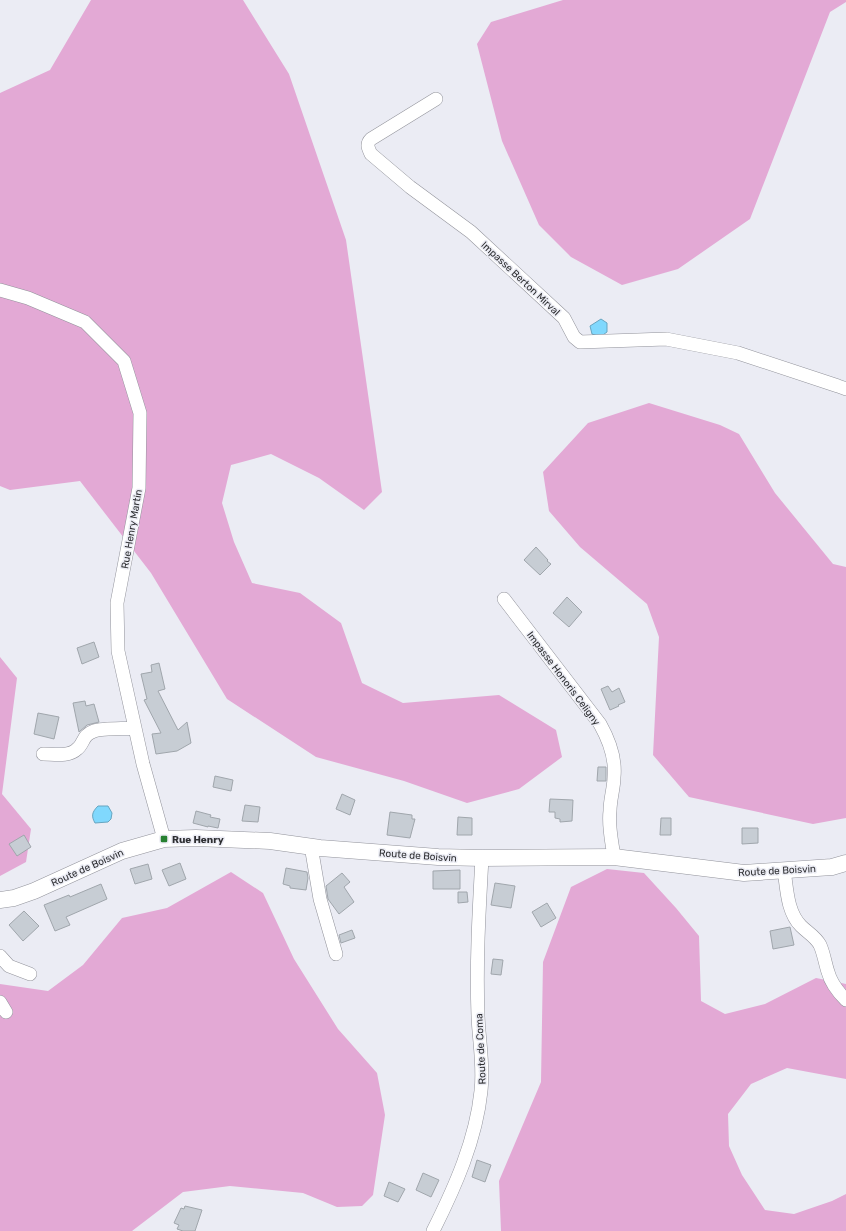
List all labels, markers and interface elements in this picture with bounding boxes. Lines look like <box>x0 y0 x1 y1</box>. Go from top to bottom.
street label: Impasse Berton Mirval <box>479 239 562 318</box>
street label: Rue Henry Martin <box>119 488 145 570</box>
street label: Impasse Honoris Celigny <box>524 629 603 728</box>
marker: Rue Henry <box>159 834 169 844</box>
place label: Rue Henry <box>172 834 224 846</box>
street label: Route de Boisvin <box>49 847 125 889</box>
street label: Route de Boisvin <box>379 847 457 865</box>
street label: Route de Boisvin <box>738 863 816 879</box>
street label: Route de Coma <box>473 1013 489 1085</box>

